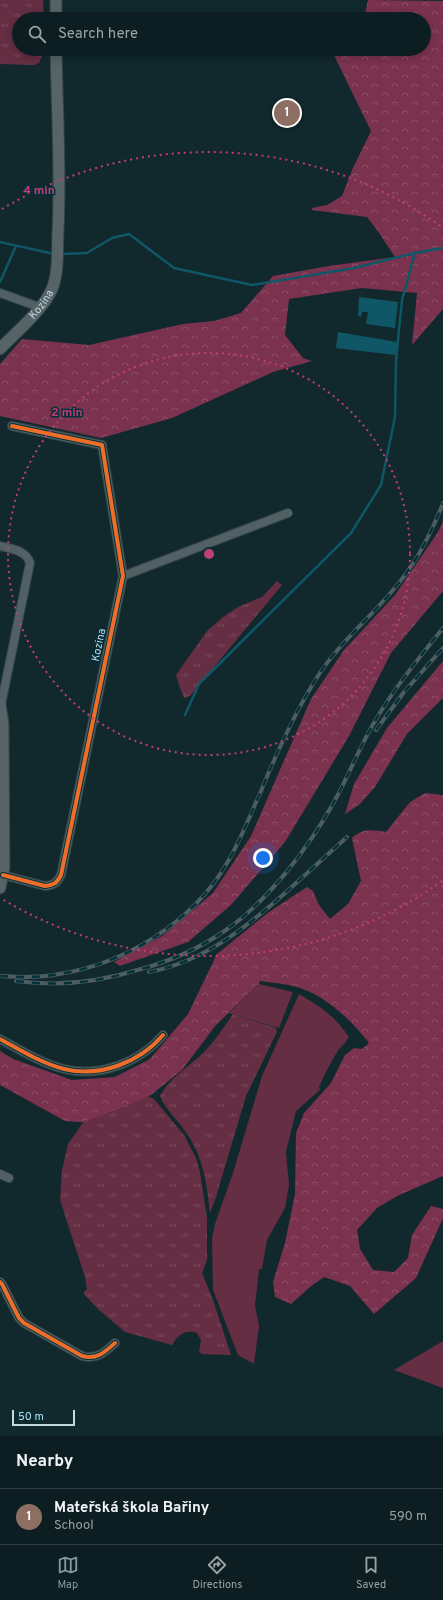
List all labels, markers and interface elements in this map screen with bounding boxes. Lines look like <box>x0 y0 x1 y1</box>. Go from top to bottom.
search box <box>12 12 431 56</box>
icon: search <box>26 23 48 45</box>
text: Search here <box>58 25 138 44</box>
pin: 1 <box>274 98 300 128</box>
text: 4 min <box>23 183 55 199</box>
street label: Kozina <box>26 287 57 322</box>
text: 2 min <box>51 405 83 421</box>
centre of rings <box>202 547 216 561</box>
street label: Kozina <box>89 627 109 663</box>
your location <box>253 848 273 868</box>
scale bar <box>12 1408 75 1427</box>
text: 50 m <box>18 1410 44 1424</box>
text: Nearby <box>16 1451 73 1473</box>
text: Mateřská škola Bařiny <box>54 1499 209 1518</box>
text: 1 <box>26 1509 32 1525</box>
text: 590 m <box>389 1509 427 1525</box>
text: School <box>54 1518 94 1534</box>
tab: Map <box>57 1554 79 1592</box>
tab: Directions <box>192 1554 242 1592</box>
tab: Saved <box>356 1554 386 1592</box>

